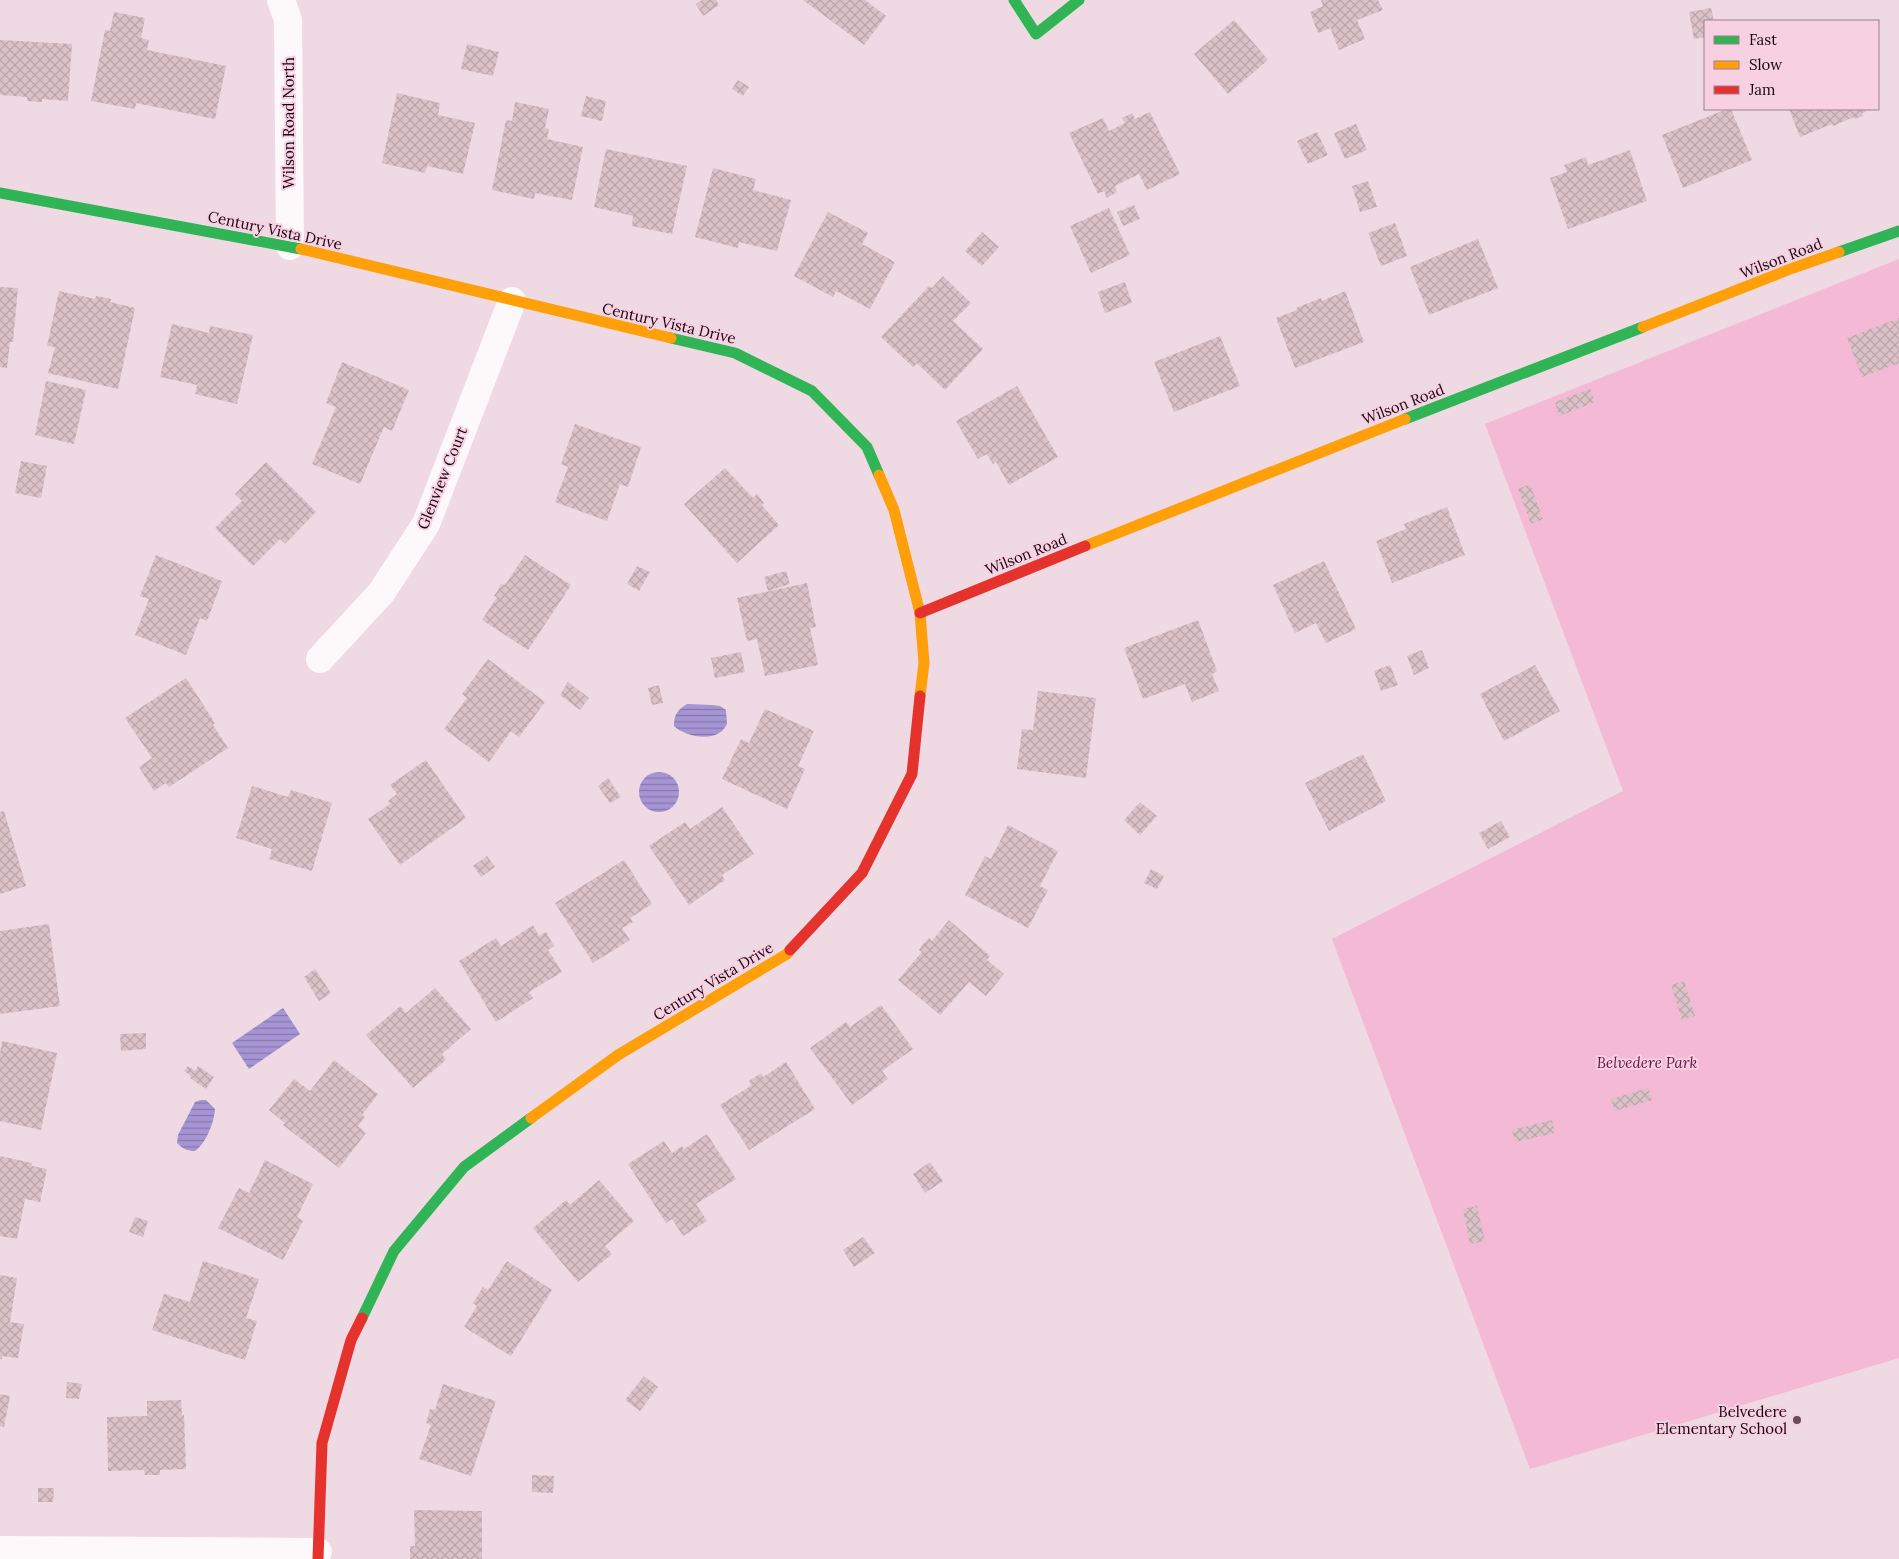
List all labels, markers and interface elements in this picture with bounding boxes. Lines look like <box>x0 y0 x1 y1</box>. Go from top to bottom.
legend <box>1704 20 1879 110</box>
text: Fast <box>1749 30 1777 49</box>
text: Slow <box>1749 55 1782 74</box>
street label: Wilson Road North <box>279 57 298 189</box>
text: Jam <box>1748 80 1776 99</box>
street label: Century Vista Drive <box>206 206 344 254</box>
street label: Wilson Road <box>1737 234 1825 282</box>
street label: Century Vista Drive <box>600 298 738 348</box>
street label: Wilson Road <box>1359 380 1447 428</box>
street label: Glenview Court <box>413 424 471 532</box>
street label: Wilson Road <box>982 529 1070 579</box>
street label: Century Vista Drive <box>650 938 776 1024</box>
park label: Belvedere Park <box>1597 1053 1697 1072</box>
place label: Belvedere Elementary School <box>1656 1402 1787 1438</box>
marker: Belvedere Elementary School <box>1791 1414 1803 1426</box>

